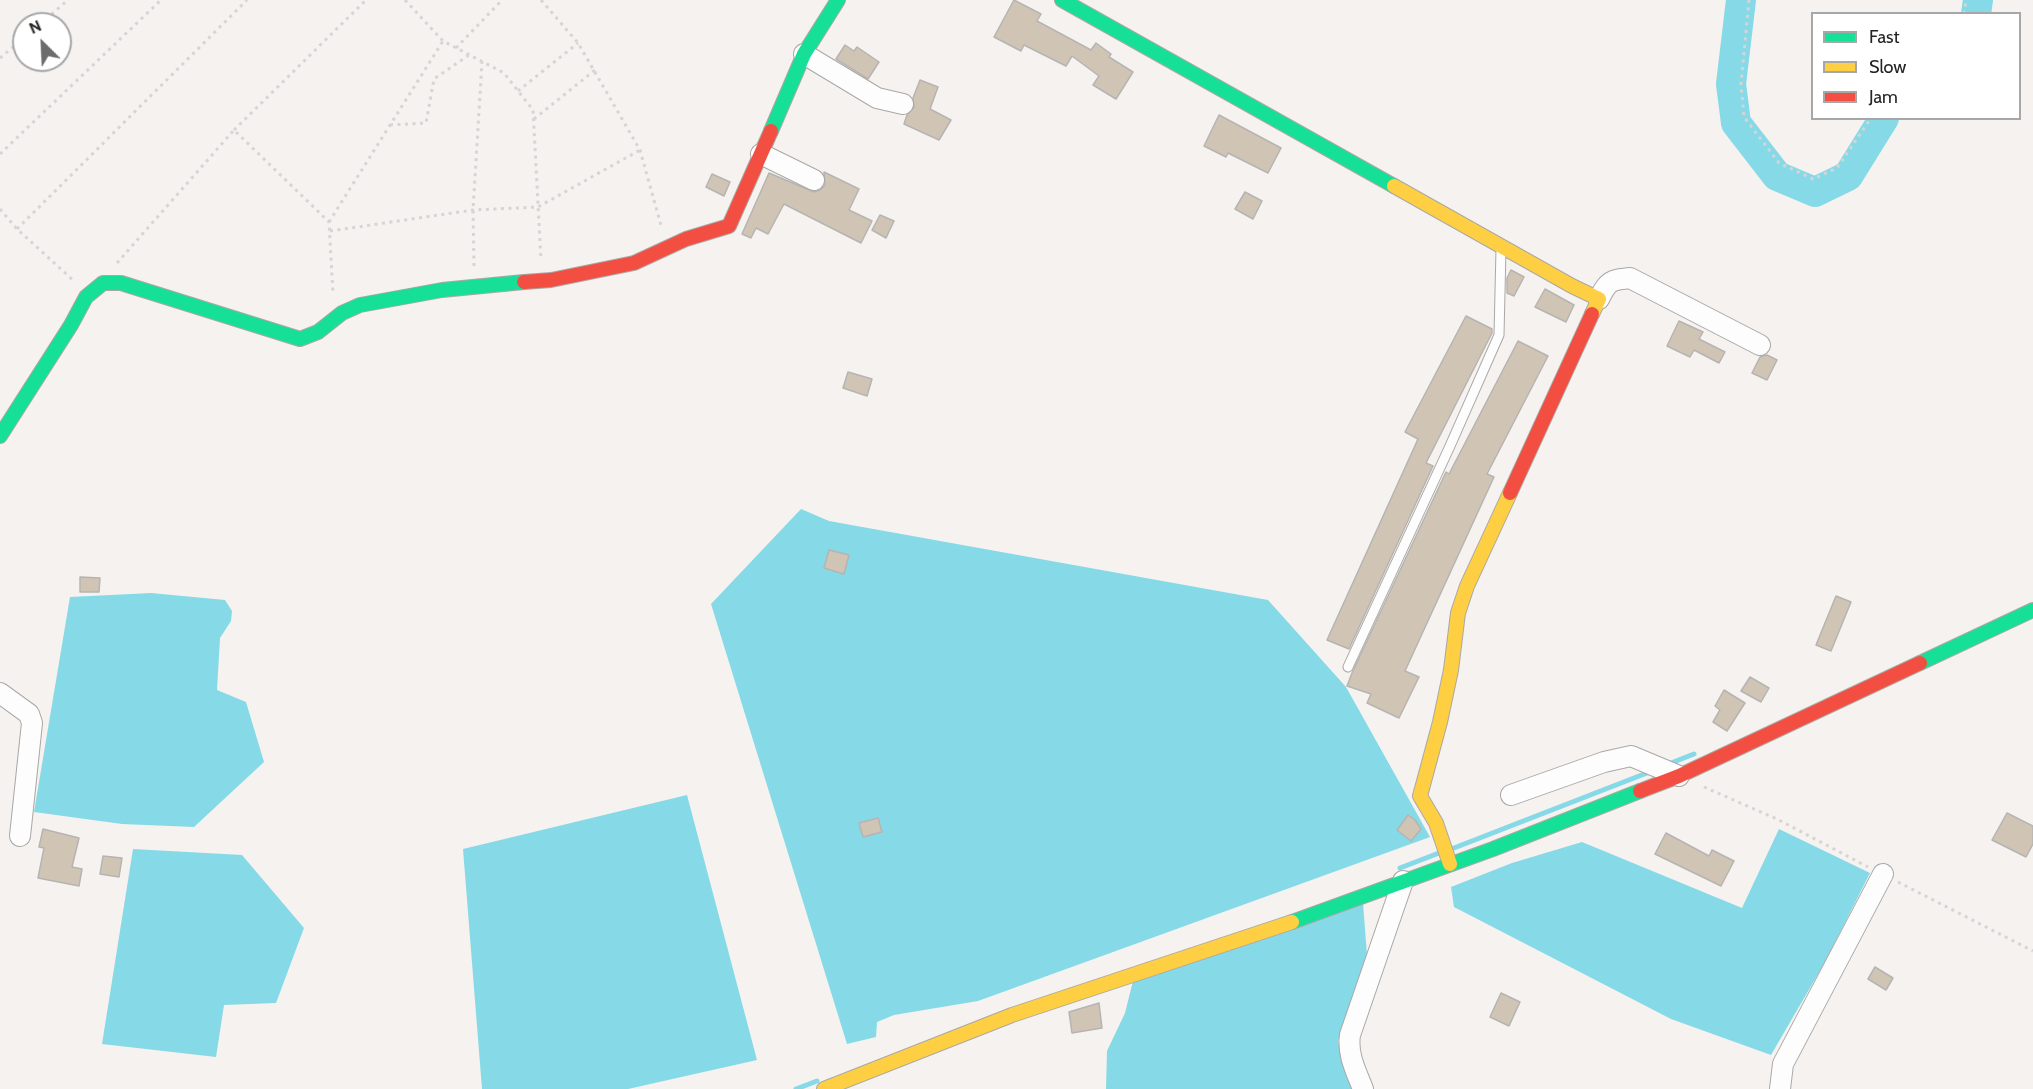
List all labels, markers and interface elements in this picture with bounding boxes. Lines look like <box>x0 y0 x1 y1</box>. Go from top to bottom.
north arrow <box>12 12 72 72</box>
legend <box>1811 12 2021 120</box>
text: N <box>26 16 44 38</box>
text: Fast <box>1869 26 1900 48</box>
text: Slow <box>1869 56 1906 78</box>
text: Jam <box>1869 86 1898 108</box>

